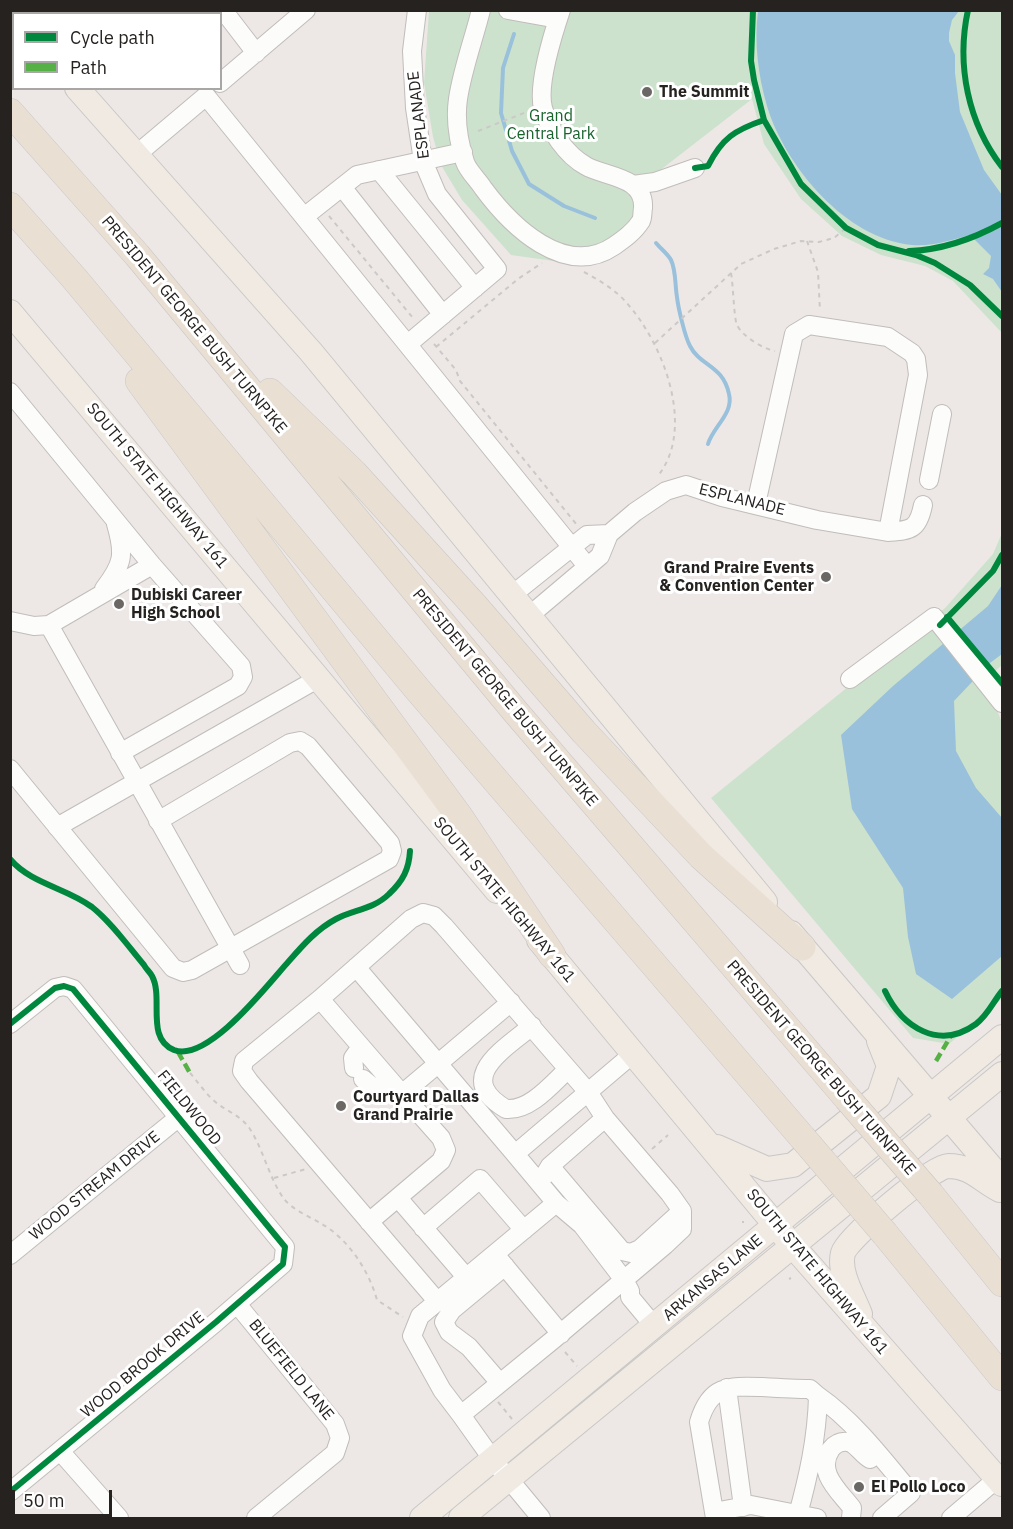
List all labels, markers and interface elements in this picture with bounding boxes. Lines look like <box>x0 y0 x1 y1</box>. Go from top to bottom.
legend <box>12 12 222 90</box>
text: Cycle path <box>70 26 155 49</box>
text: Path <box>70 56 107 79</box>
street label: ESPLANADE <box>404 70 434 160</box>
place label: The Summit <box>659 82 749 102</box>
marker: The Summit <box>640 85 654 99</box>
park label: Grand Central Park <box>507 106 595 144</box>
street label: PRESIDENT GEORGE BUSH TURNPIKE <box>97 212 291 438</box>
street label: SOUTH STATE HIGHWAY 161 <box>82 399 232 573</box>
street label: ESPLANADE <box>697 480 787 520</box>
place label: Grand Praire Events & Convention Center <box>659 558 814 596</box>
marker: Grand Praire Events & Convention Center <box>819 570 833 584</box>
place label: Dubiski Career High School <box>131 585 242 623</box>
street label: PRESIDENT GEORGE BUSH TURNPIKE <box>408 585 602 811</box>
marker: Dubiski Career High School <box>112 597 126 611</box>
street label: SOUTH STATE HIGHWAY 161 <box>429 813 579 987</box>
street label: PRESIDENT GEORGE BUSH TURNPIKE <box>723 957 919 1179</box>
street label: FIELDWOOD <box>153 1067 225 1149</box>
place label: Courtyard Dallas Grand Prairie <box>353 1087 479 1125</box>
marker: Courtyard Dallas Grand Prairie <box>334 1099 348 1113</box>
street label: WOOD STREAM DRIVE <box>26 1127 164 1245</box>
street label: SOUTH STATE HIGHWAY 161 <box>742 1185 892 1359</box>
street label: ARKANSAS LANE <box>659 1231 767 1325</box>
street label: WOOD BROOK DRIVE <box>77 1308 209 1422</box>
street label: BLUEFIELD LANE <box>244 1316 338 1424</box>
place label: El Pollo Loco <box>871 1477 965 1497</box>
scale bar <box>15 1478 116 1516</box>
marker: El Pollo Loco <box>852 1480 866 1494</box>
text: 50 m <box>23 1489 65 1512</box>

